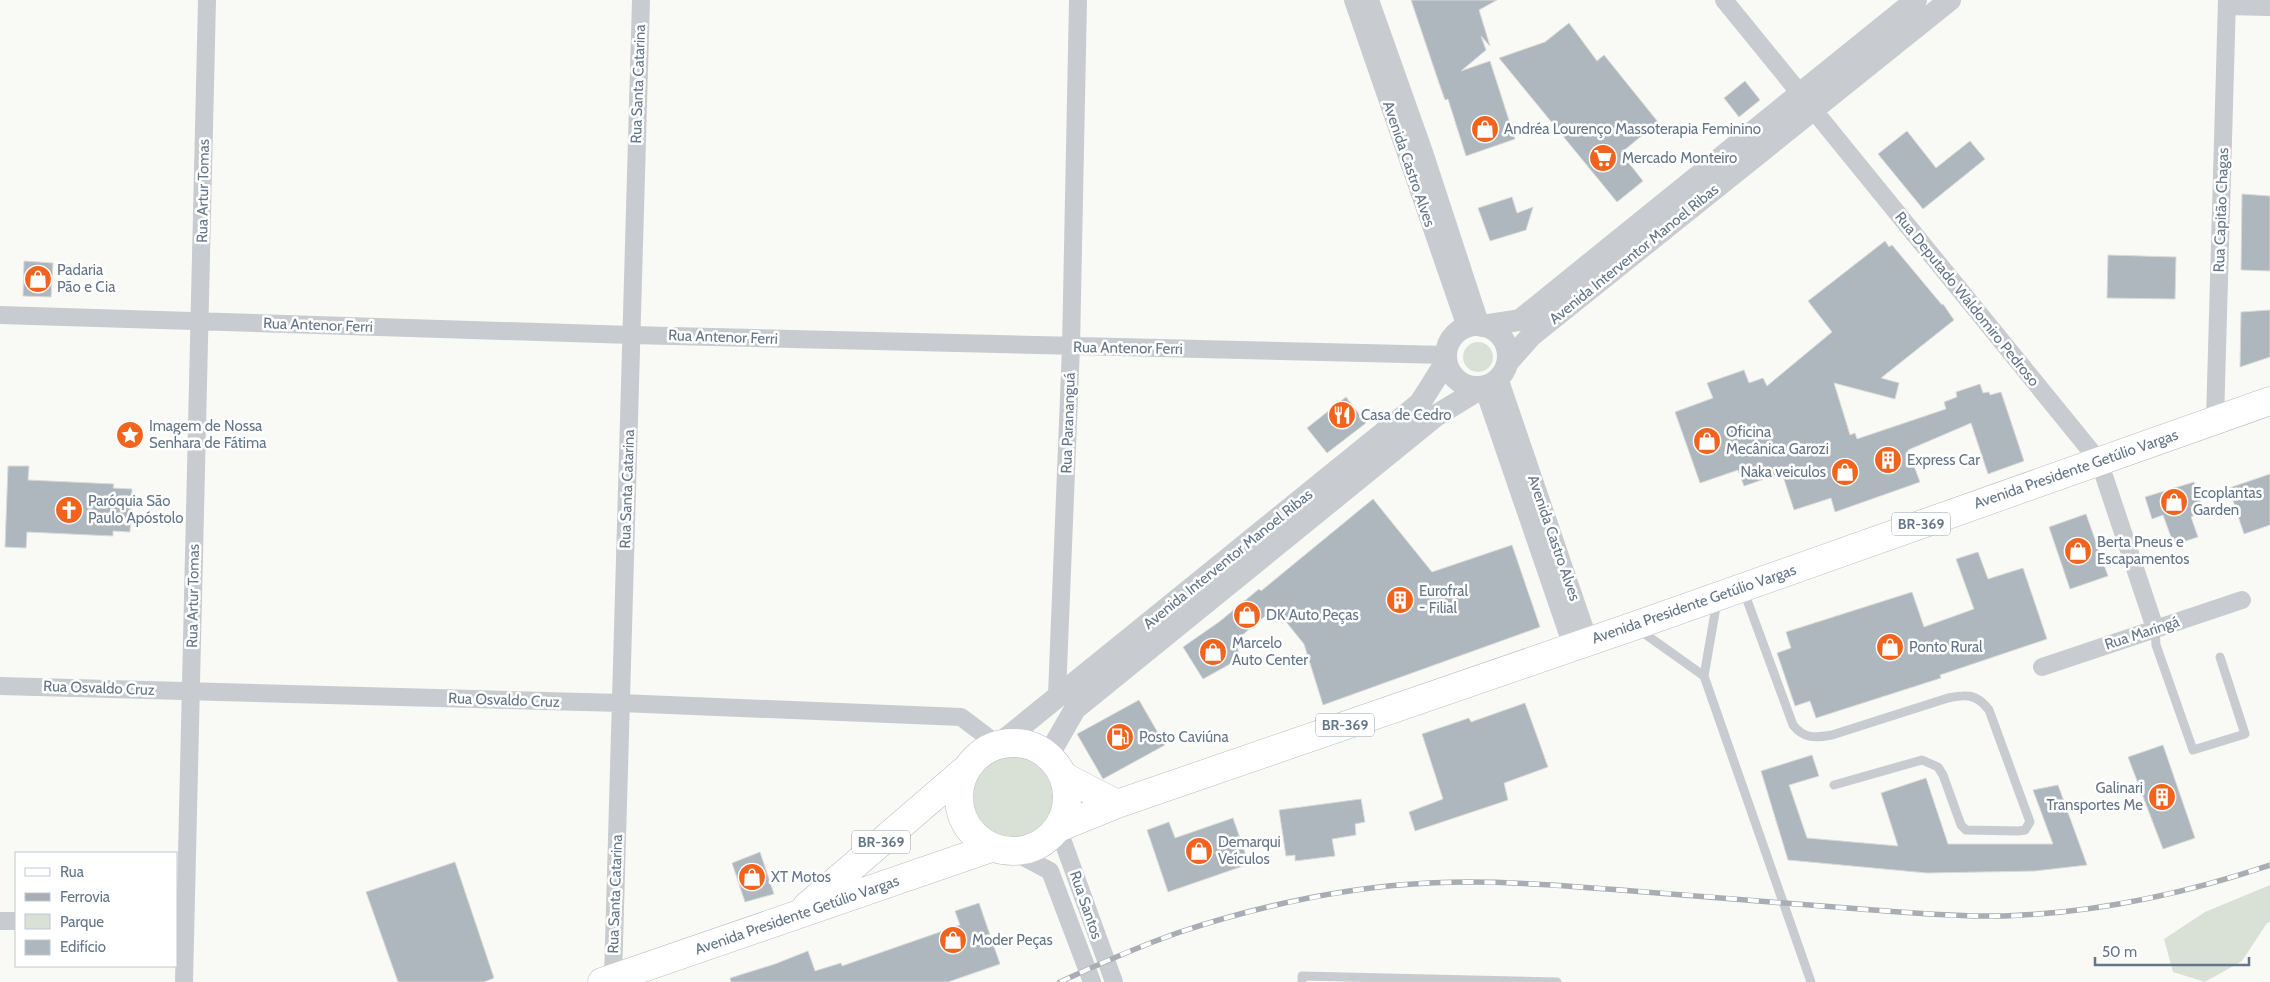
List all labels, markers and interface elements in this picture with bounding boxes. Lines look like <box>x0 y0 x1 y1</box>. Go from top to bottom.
street label: Rua Santa Catarina <box>627 23 649 144</box>
street label: Avenida Castro Alves <box>1379 99 1439 229</box>
shop icon: Andréa Lourenço Massoterapia Feminino <box>1470 114 1500 144</box>
place label: Andréa Lourenço Massoterapia Feminino <box>1504 120 1761 138</box>
street label: Rua Artur Tomas <box>193 139 213 243</box>
supermarket icon: Mercado Monteiro <box>1588 143 1618 173</box>
street label: Rua Capitão Chagas <box>2210 147 2232 273</box>
place label: Mercado Monteiro <box>1622 149 1737 167</box>
street label: Avenida Interventor Manoel Ribas <box>1546 180 1722 328</box>
street label: Rua Deputado Waldomiro Pedroso <box>1891 208 2043 390</box>
place label: Padaria Pão e Cia <box>57 261 116 296</box>
shop icon: Padaria Pão e Cia <box>23 264 53 294</box>
street label: Rua Antenor Ferri <box>263 314 373 336</box>
street label: Rua Antenor Ferri <box>668 326 778 348</box>
street label: Rua Antenor Ferri <box>1073 338 1183 358</box>
street label: Rua Parananguá <box>1057 371 1079 474</box>
restaurant icon: Casa de Cedro <box>1327 400 1357 430</box>
place label: Casa de Cedro <box>1361 406 1451 424</box>
place label: Imagem de Nossa Senhara de Fátima <box>149 417 267 452</box>
place icon: Imagem de Nossa Senhara de Fátima <box>115 420 145 450</box>
place label: Oficina Mecânica Garozi <box>1726 423 1829 458</box>
shop icon: Oficina Mecânica Garozi <box>1692 426 1722 456</box>
street label: Avenida Presidente Getúlio Vargas <box>1972 426 2180 512</box>
street label: Rua Santa Catarina <box>616 428 638 549</box>
building icon: Express Car <box>1873 445 1903 475</box>
place label: Express Car <box>1907 451 1980 469</box>
shop icon: Naka veiculos <box>1830 457 1860 487</box>
place label: Naka veiculos <box>1740 463 1826 481</box>
street label: Avenida Castro Alves <box>1524 473 1584 603</box>
place label: Ecoplantas Garden <box>2193 484 2262 519</box>
street label: Avenida Interventor Manoel Ribas <box>1140 485 1316 633</box>
shop icon: Ecoplantas Garden <box>2159 487 2189 517</box>
place label: Paróquia São Paulo Apóstolo <box>88 492 184 527</box>
church icon: Paróquia São Paulo Apóstolo <box>54 495 84 525</box>
road number: BR-369 <box>1892 512 1950 536</box>
place label: Berta Pneus e Escapamentos <box>2097 533 2190 568</box>
shop icon: Berta Pneus e Escapamentos <box>2063 536 2093 566</box>
street label: Rua Artur Tomas <box>183 544 203 648</box>
street label: Avenida Presidente Getúlio Vargas <box>1590 561 1798 647</box>
place label: Eurofral - Filial <box>1419 582 1468 617</box>
building icon: Eurofral - Filial <box>1385 585 1415 615</box>
shop icon: DK Auto Peças <box>1232 600 1262 630</box>
place label: DK Auto Peças <box>1266 606 1359 624</box>
street label: Rua Maringá <box>2102 612 2182 654</box>
shop icon: Ponto Rural <box>1875 632 1905 662</box>
place label: Marcelo Auto Center <box>1232 634 1308 669</box>
shop icon: Marcelo Auto Center <box>1198 637 1228 667</box>
place label: Ponto Rural <box>1909 638 1983 656</box>
street label: Rua Osvaldo Cruz <box>43 677 155 699</box>
street label: Rua Osvaldo Cruz <box>448 689 560 711</box>
road number: BR-369 <box>1316 714 1374 736</box>
fuel station icon: Posto Caviúna <box>1105 722 1135 752</box>
place label: Posto Caviúna <box>1139 728 1229 746</box>
place label: Galinari Transportes Me <box>2047 779 2143 814</box>
building icon: Galinari Transportes Me <box>2147 782 2177 812</box>
road number: BR-369 <box>852 830 910 854</box>
street label: Rua Santa Catarina <box>604 833 626 954</box>
place label: Demarqui Veículos <box>1218 833 1281 868</box>
shop icon: Demarqui Veículos <box>1184 836 1214 866</box>
legend <box>15 852 178 967</box>
shop icon: XT Motos <box>737 862 767 892</box>
text: Rua <box>60 863 85 881</box>
place label: XT Motos <box>771 868 831 886</box>
street label: Rua Santos <box>1066 869 1106 941</box>
street label: Avenida Presidente Getúlio Vargas <box>693 872 901 958</box>
text: Ferrovia <box>60 888 111 906</box>
text: Parque <box>60 913 104 931</box>
shop icon: Moder Peças <box>938 925 968 955</box>
place label: Moder Peças <box>972 931 1053 949</box>
scale bar <box>2095 934 2249 966</box>
text: Edifício <box>60 938 106 956</box>
text: 50 m <box>2102 943 2137 961</box>

